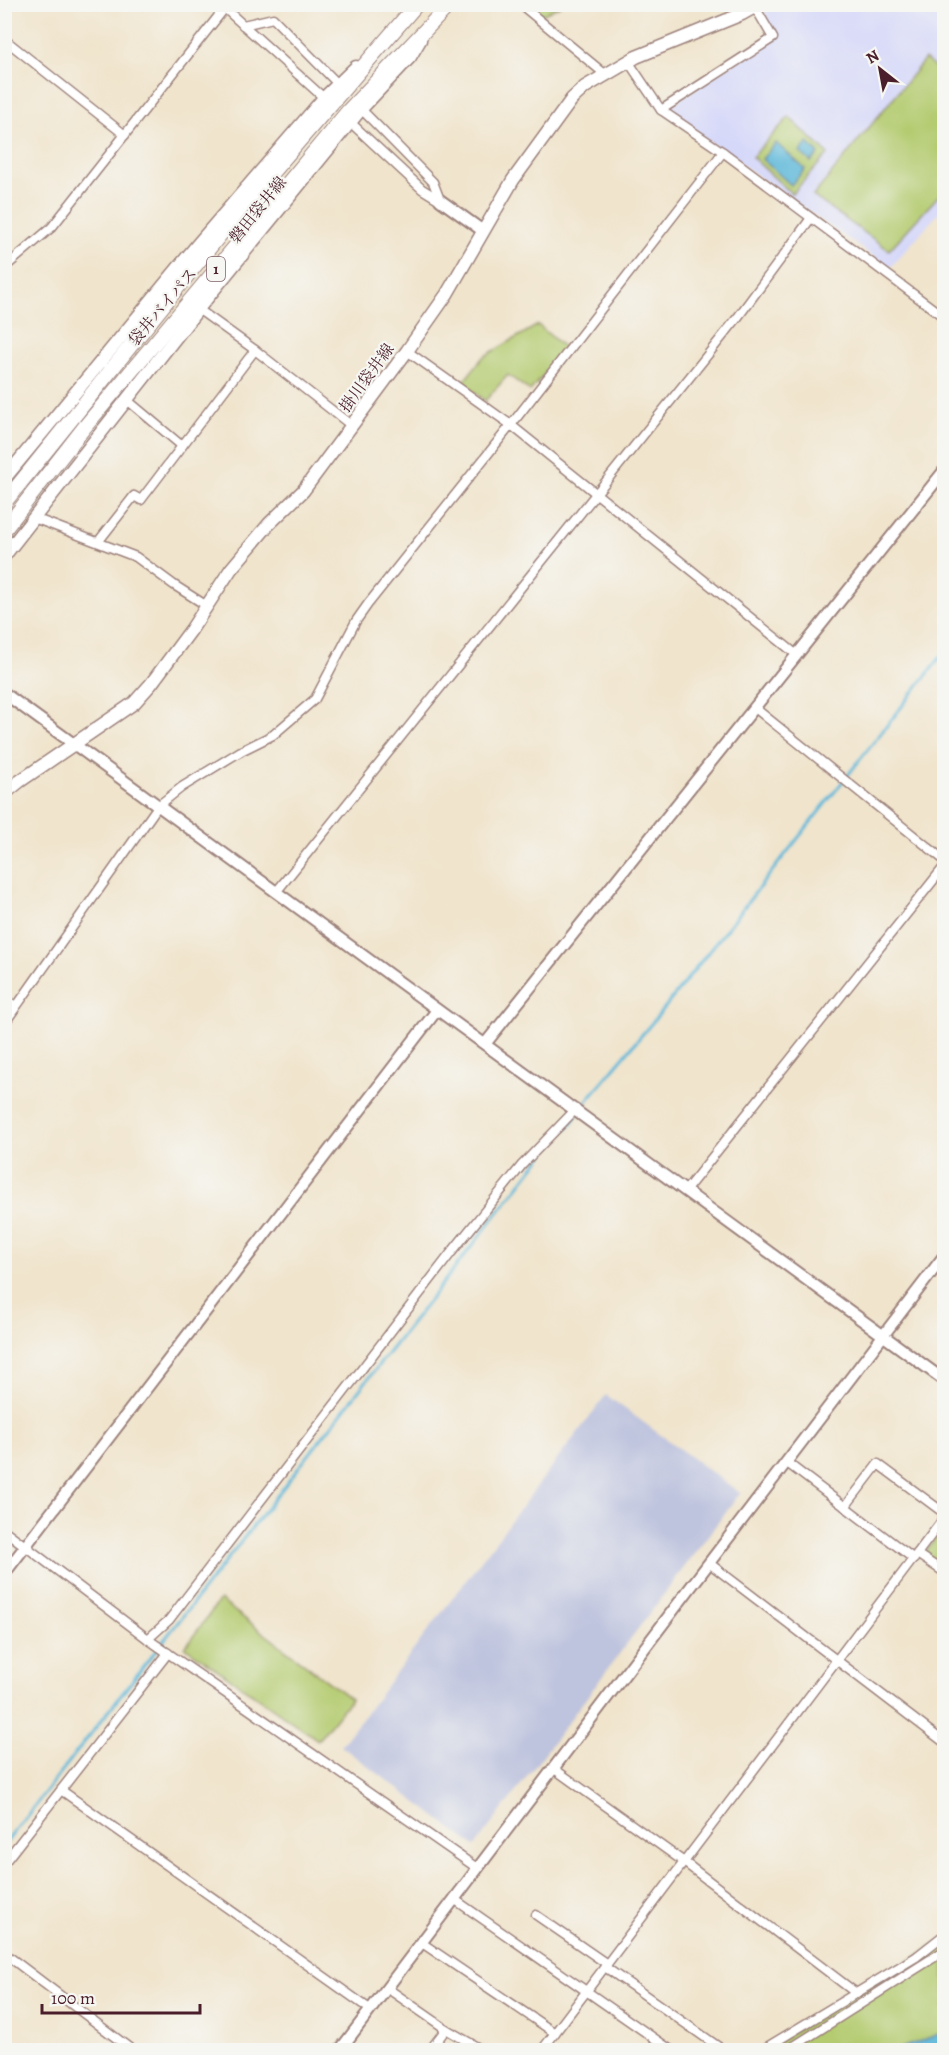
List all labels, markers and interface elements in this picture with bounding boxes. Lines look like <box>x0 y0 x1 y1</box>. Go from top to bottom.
north arrow <box>850 39 910 99</box>
text: N <box>862 44 884 69</box>
street label: 磐田袋井線 <box>224 172 292 248</box>
road number: 1 <box>207 257 225 281</box>
street label: 袋井バイパス <box>124 263 202 351</box>
street label: 掛川袋井線 <box>335 339 399 417</box>
scale bar <box>42 1977 200 2015</box>
text: 100 m <box>51 1986 95 2010</box>

